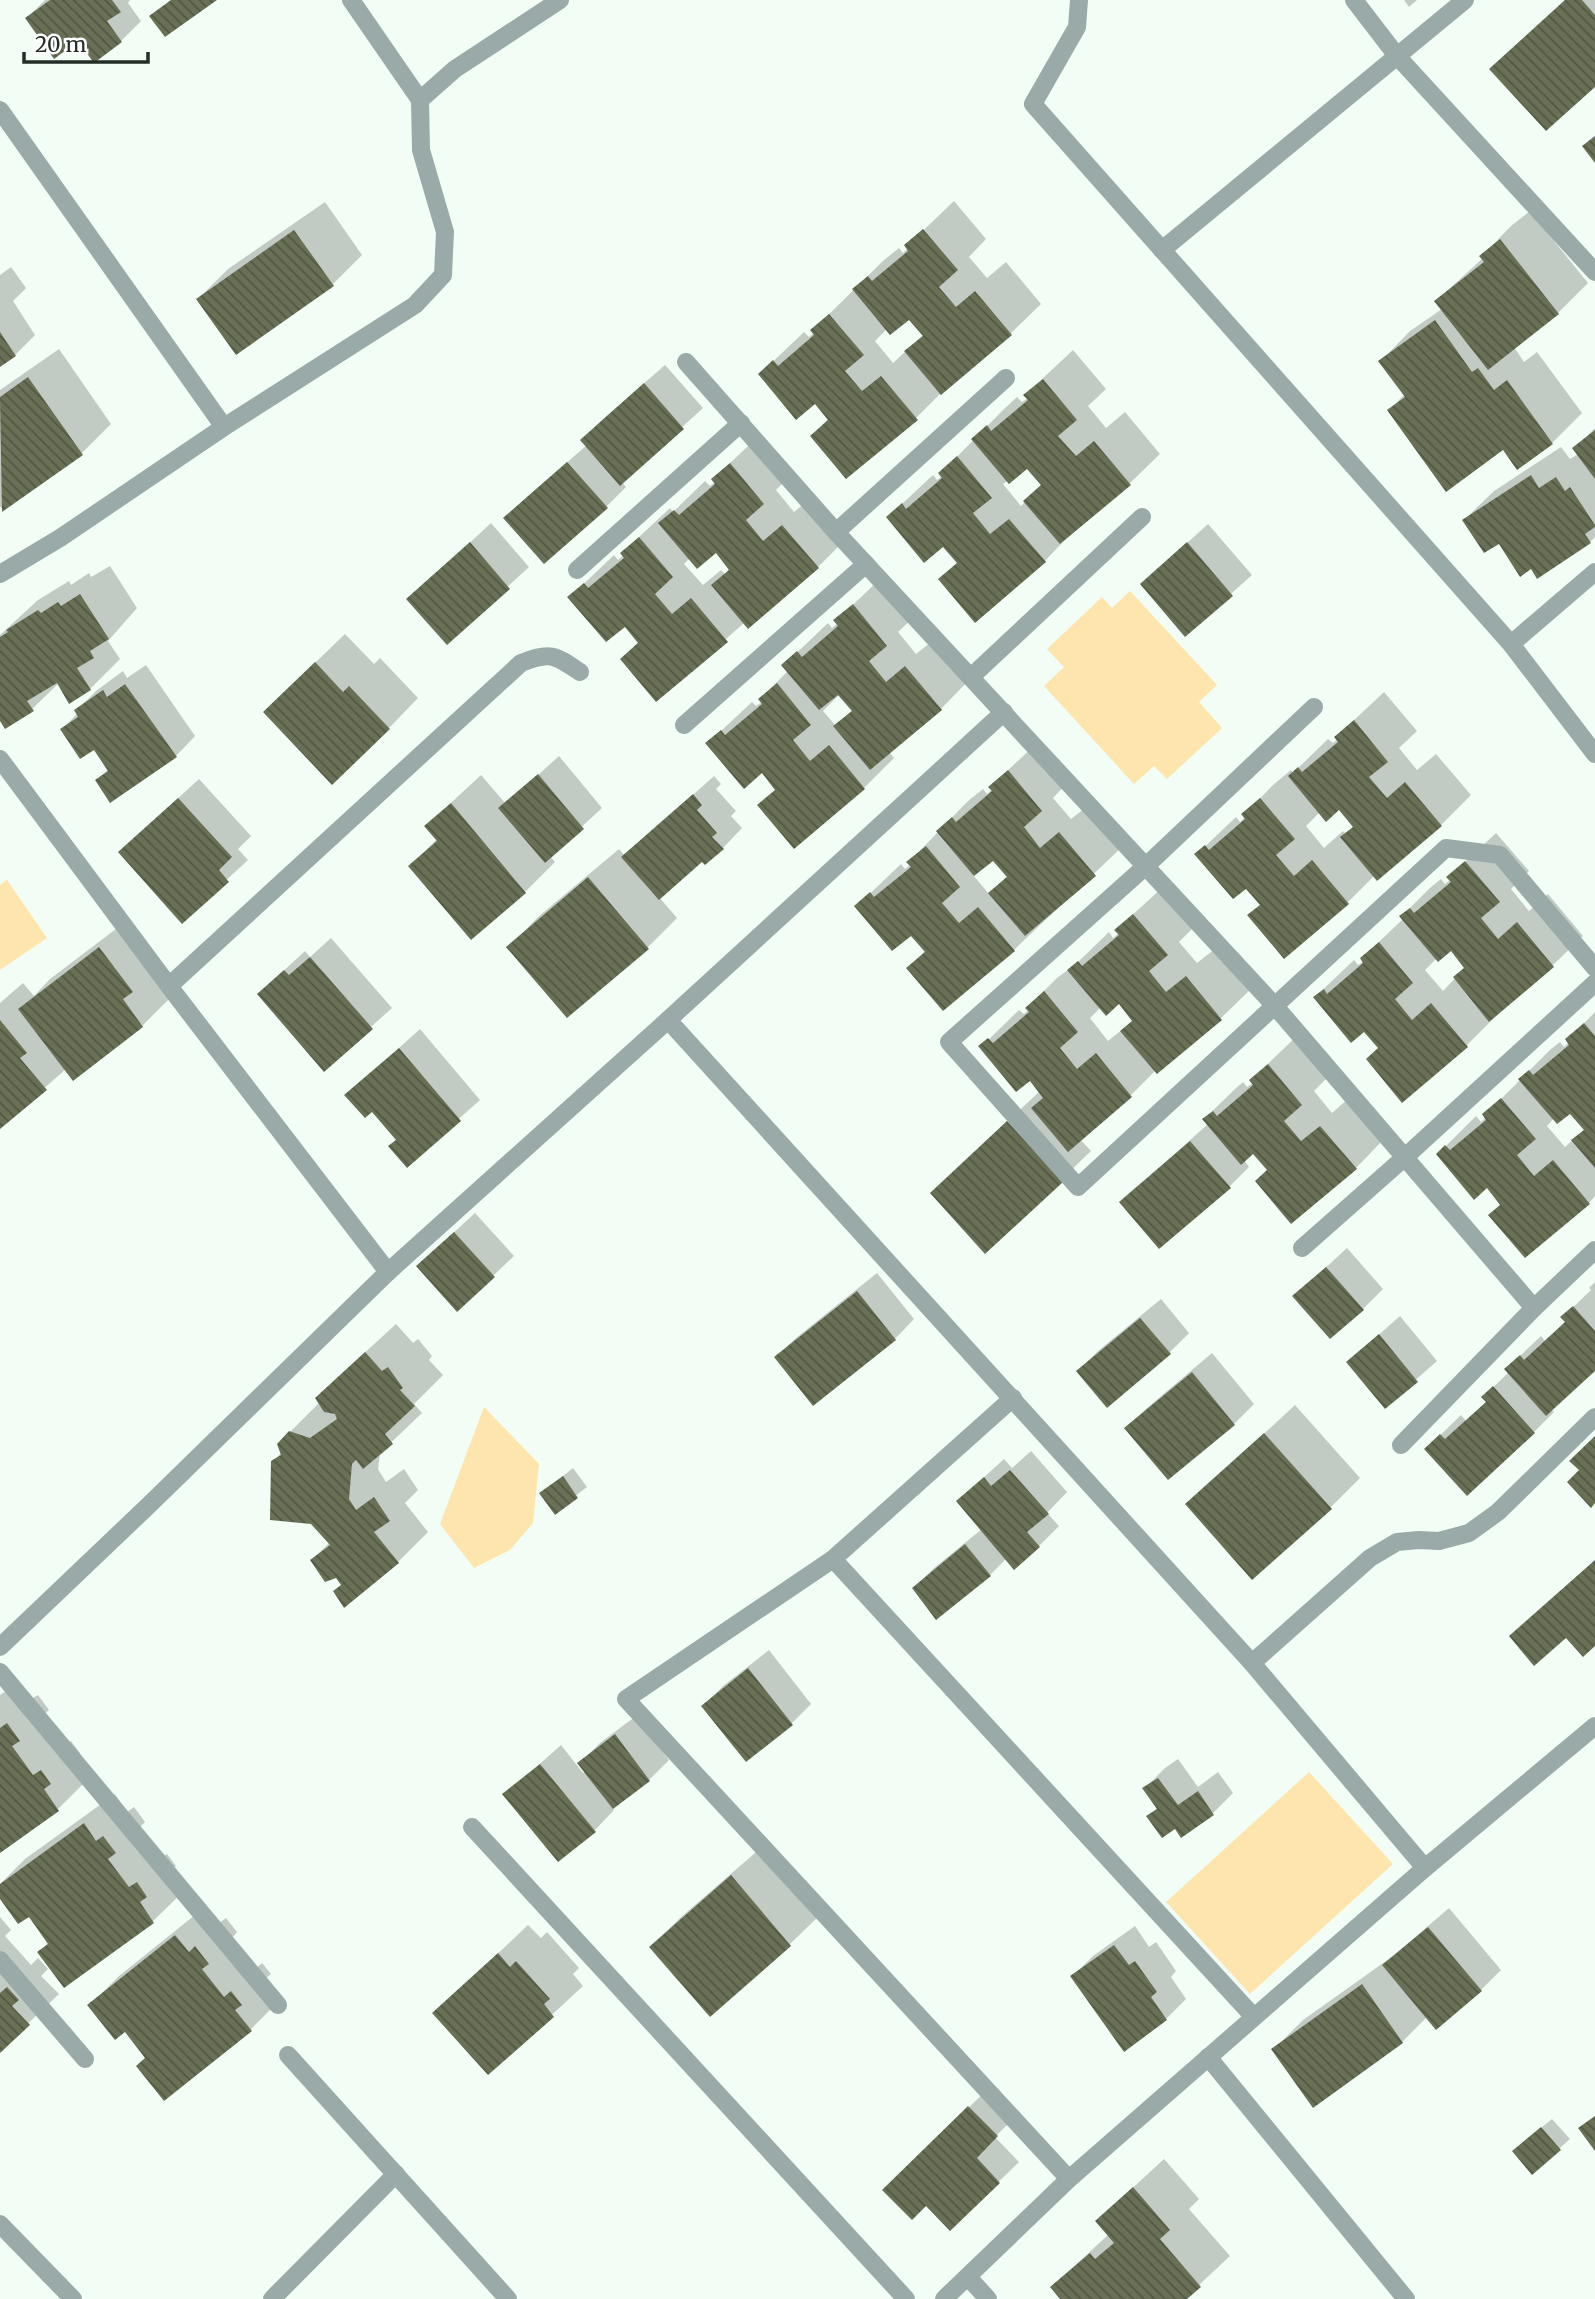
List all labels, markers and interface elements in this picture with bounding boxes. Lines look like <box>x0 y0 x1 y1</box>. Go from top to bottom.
scale bar <box>24 21 149 65</box>
text: 20 m <box>35 31 87 58</box>

